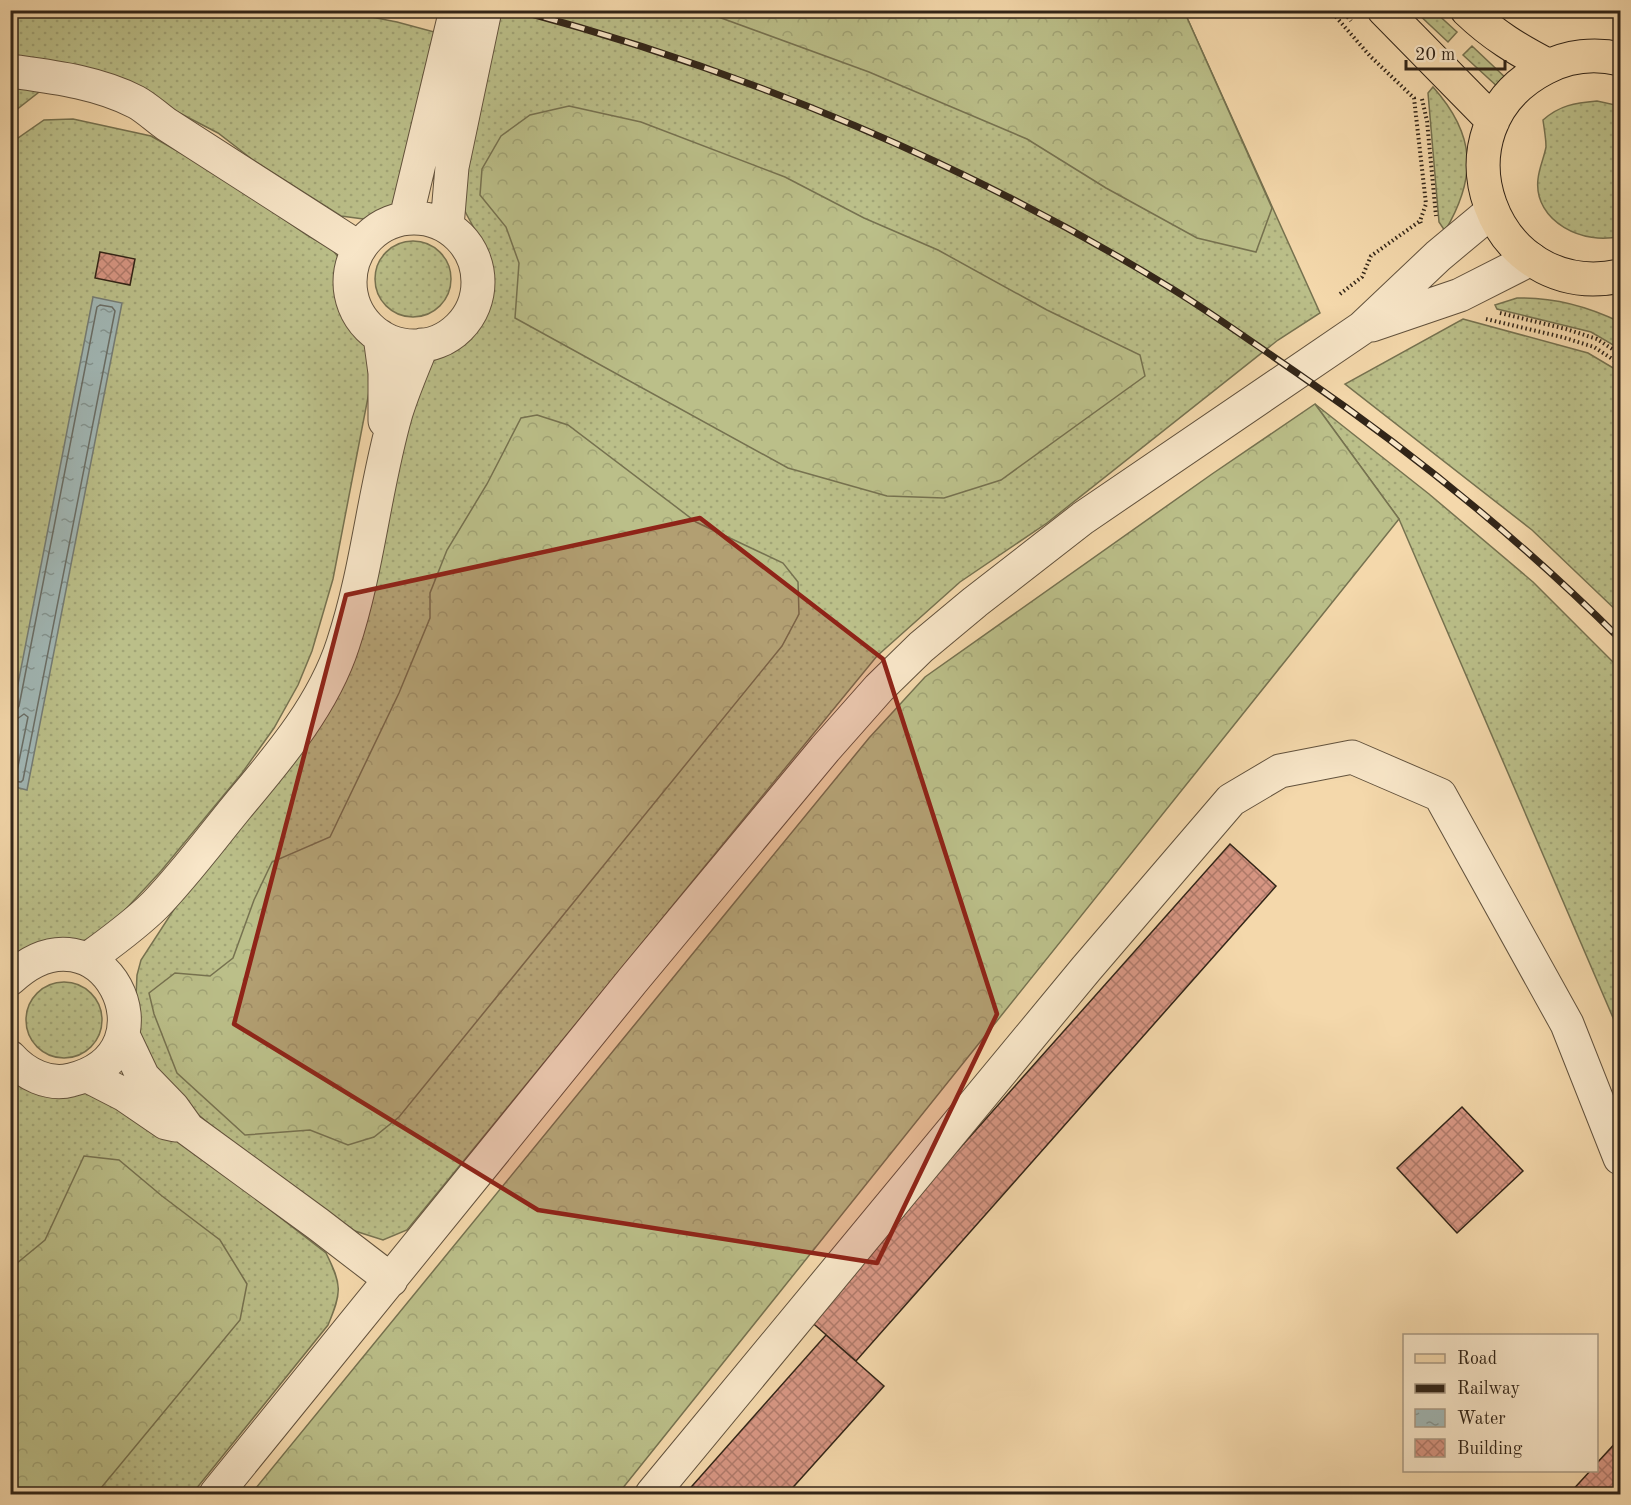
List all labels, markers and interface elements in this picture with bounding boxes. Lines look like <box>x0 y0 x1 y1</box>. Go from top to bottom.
scale bar <box>1406 33 1505 71</box>
text: 20 m <box>1415 46 1455 64</box>
legend <box>1403 1334 1598 1472</box>
text: Road <box>1457 1350 1497 1368</box>
text: Railway <box>1457 1380 1520 1398</box>
text: Water <box>1457 1410 1506 1428</box>
text: Building <box>1457 1440 1523 1458</box>

